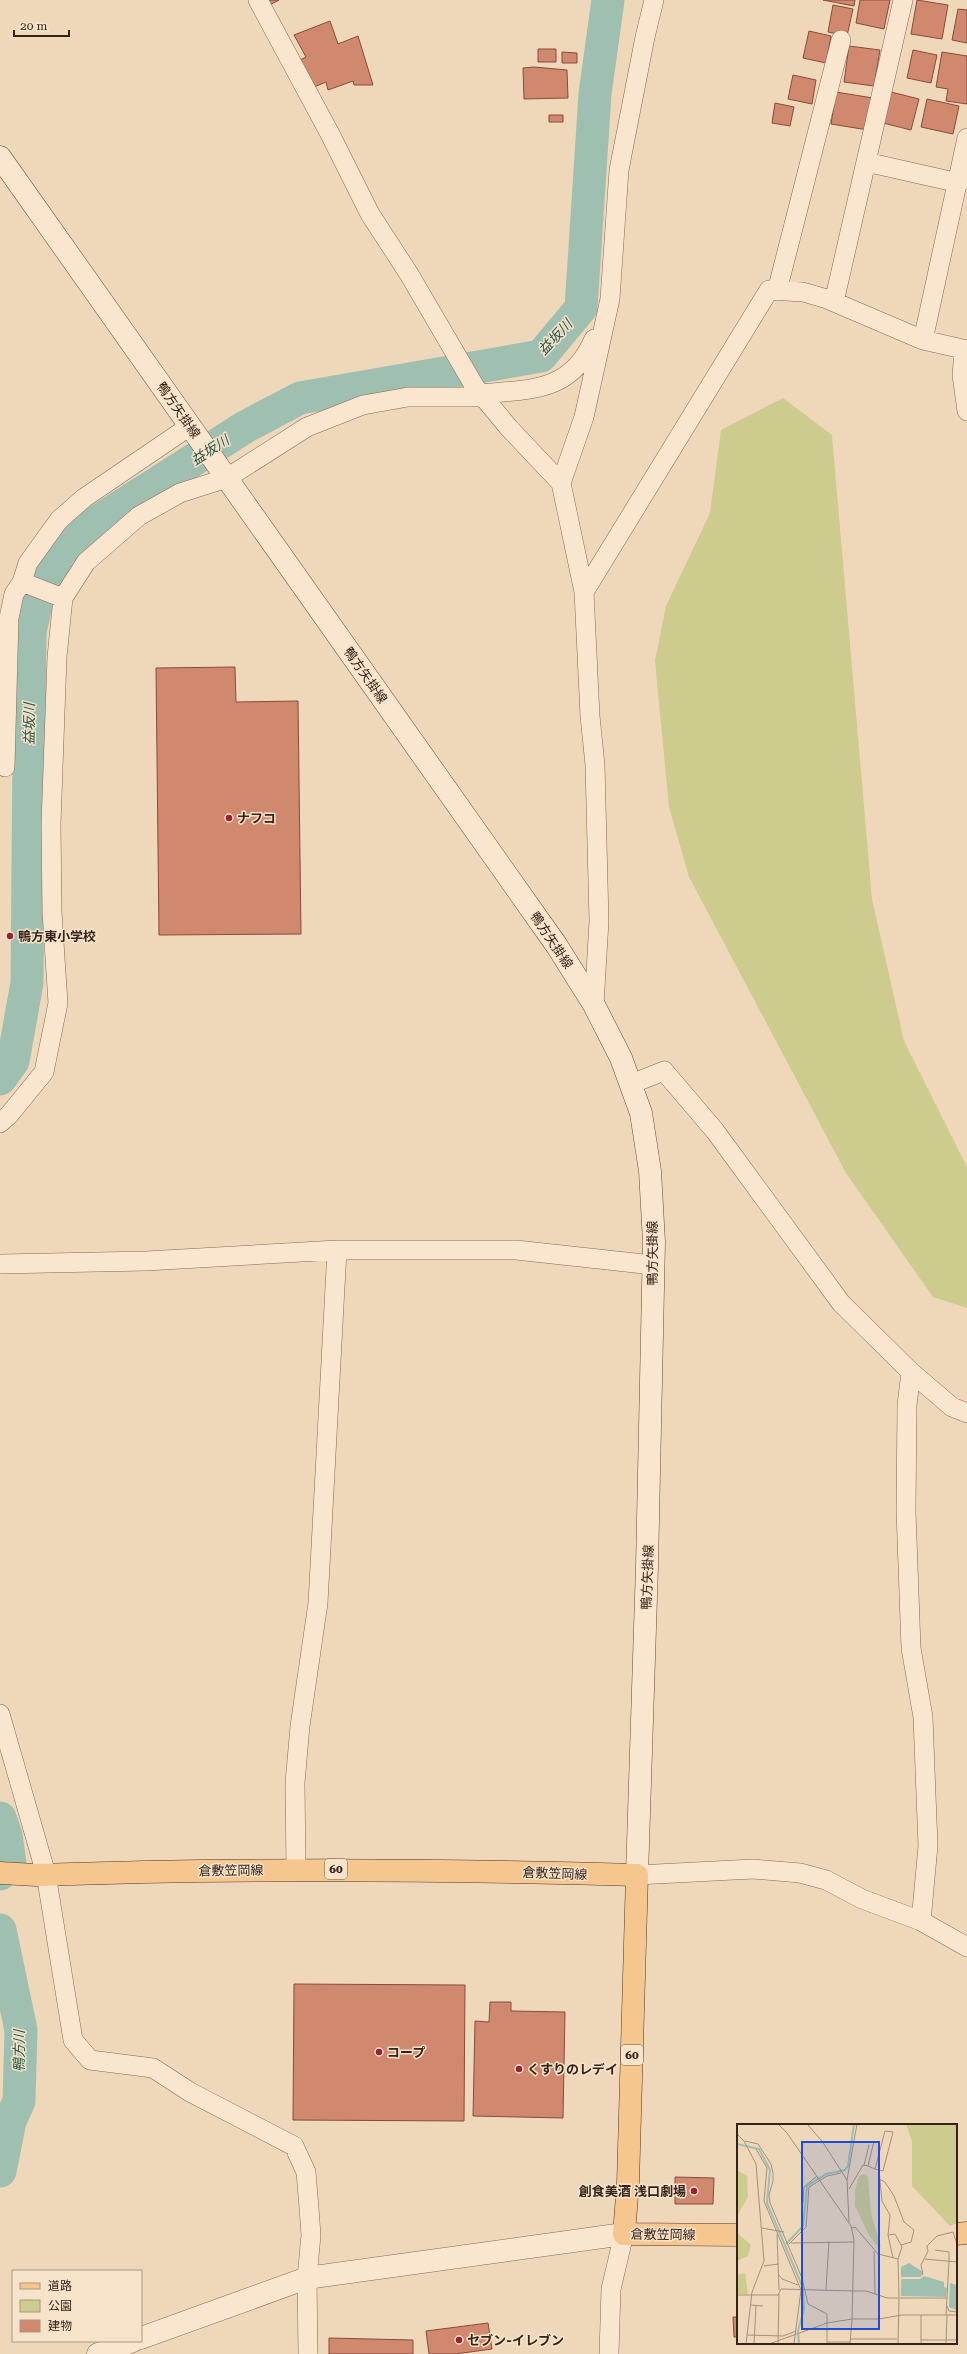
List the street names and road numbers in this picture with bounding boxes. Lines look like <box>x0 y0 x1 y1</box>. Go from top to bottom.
street label: 鴨方矢掛線 <box>154 379 203 441</box>
street label: 鴨方矢掛線 <box>341 644 390 706</box>
street label: 鴨方矢掛線 <box>527 909 576 971</box>
street label: 鴨方矢掛線 <box>645 1220 660 1286</box>
street label: 鴨方矢掛線 <box>639 1544 656 1610</box>
road number: 60 <box>325 1859 347 1879</box>
street label: 倉敷笠岡線 <box>198 1862 264 1879</box>
street label: 倉敷笠岡線 <box>522 1865 588 1882</box>
road number: 60 <box>621 2045 643 2065</box>
street label: 倉敷笠岡線 <box>630 2226 696 2243</box>

